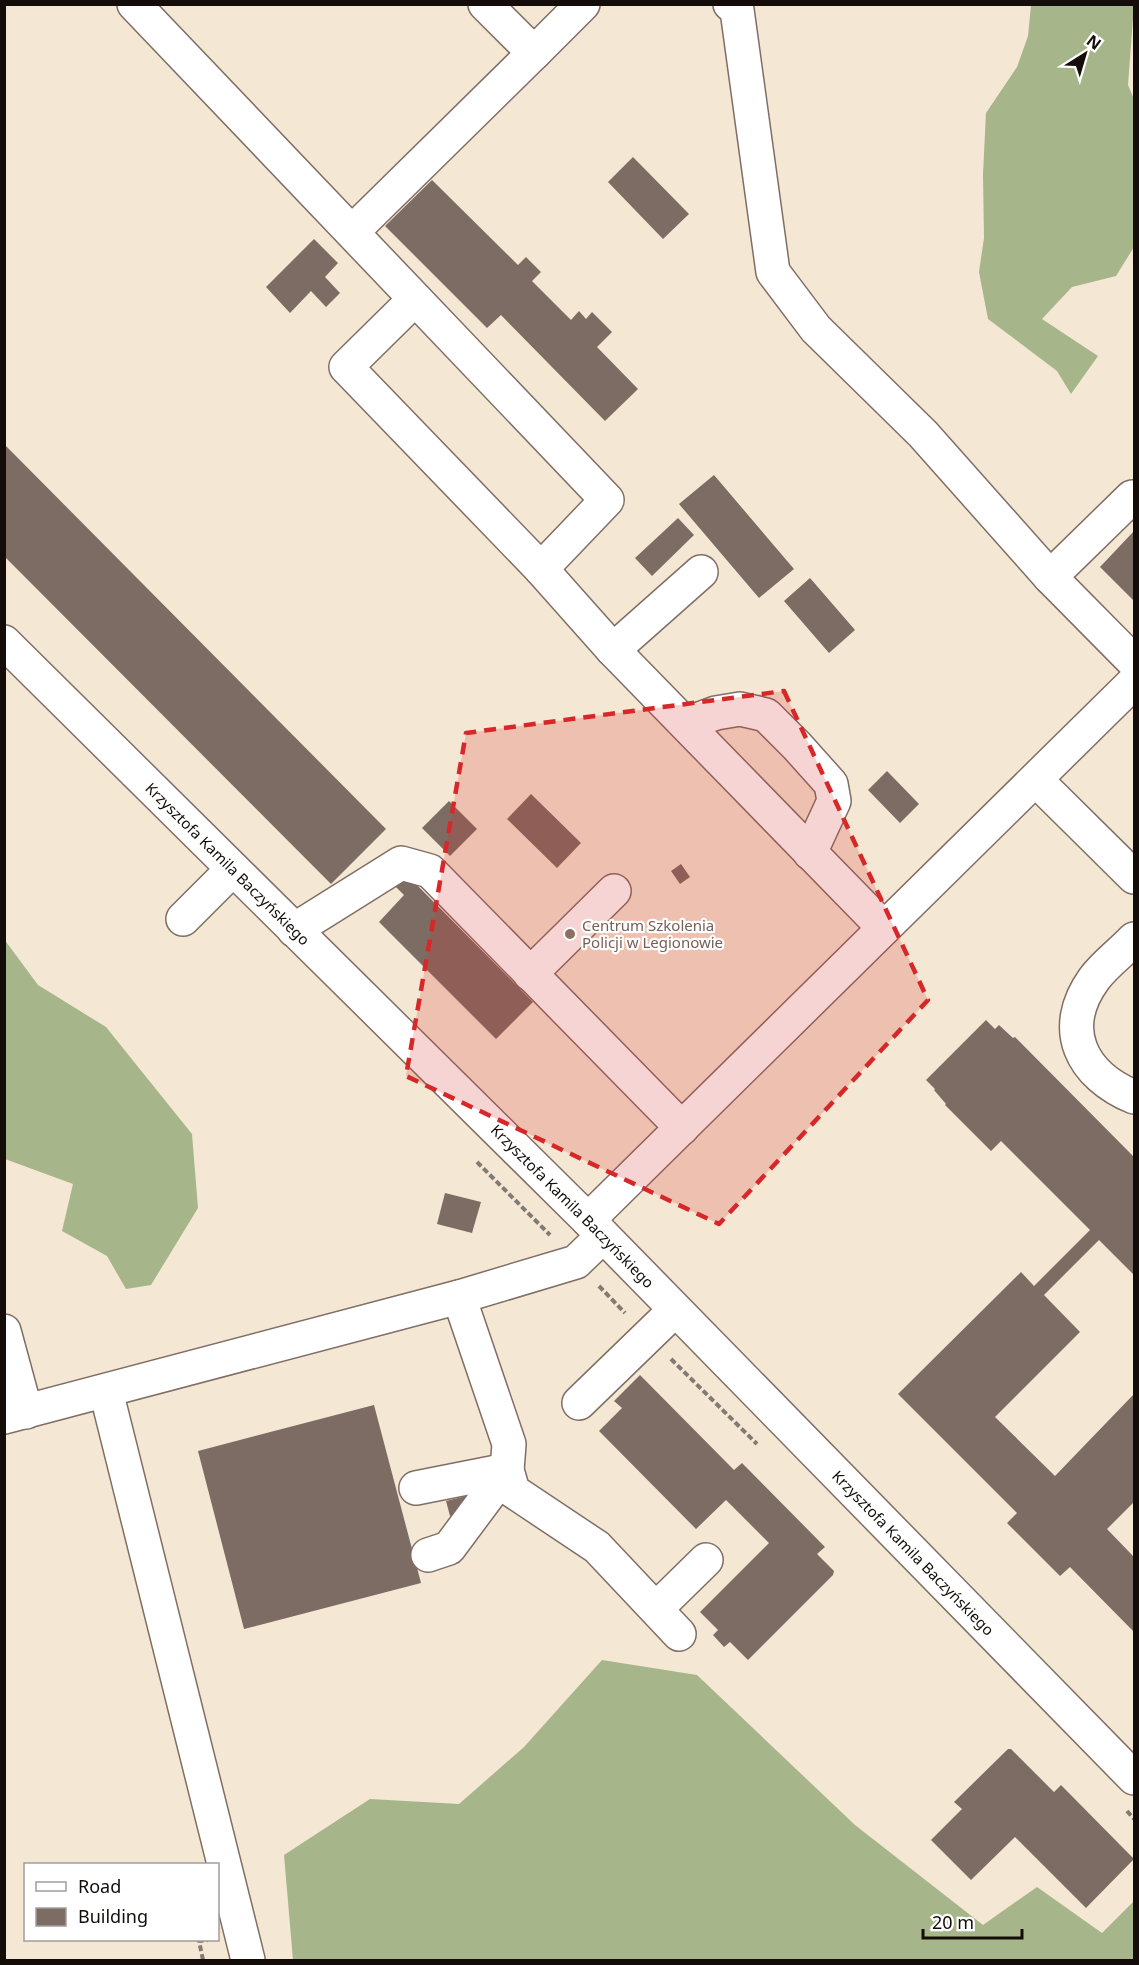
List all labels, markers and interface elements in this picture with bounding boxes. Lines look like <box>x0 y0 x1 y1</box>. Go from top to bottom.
north arrow <box>1055 24 1115 84</box>
text: N <box>1082 29 1106 55</box>
street label: Krzysztofa Kamila Baczyńskiego <box>141 778 314 949</box>
place label: Centrum Szkolenia Policji w Legionowie <box>582 915 723 952</box>
marker: Centrum Szkolenia Policji w Legionowie <box>563 927 577 941</box>
street label: Krzysztofa Kamila Baczyńskiego <box>487 1120 659 1292</box>
street label: Krzysztofa Kamila Baczyńskiego <box>828 1466 999 1639</box>
legend <box>24 1863 219 1941</box>
text: Road <box>78 1874 121 1898</box>
scale bar <box>923 1902 1022 1940</box>
text: Building <box>78 1904 148 1928</box>
text: 20 m <box>932 1910 974 1934</box>

